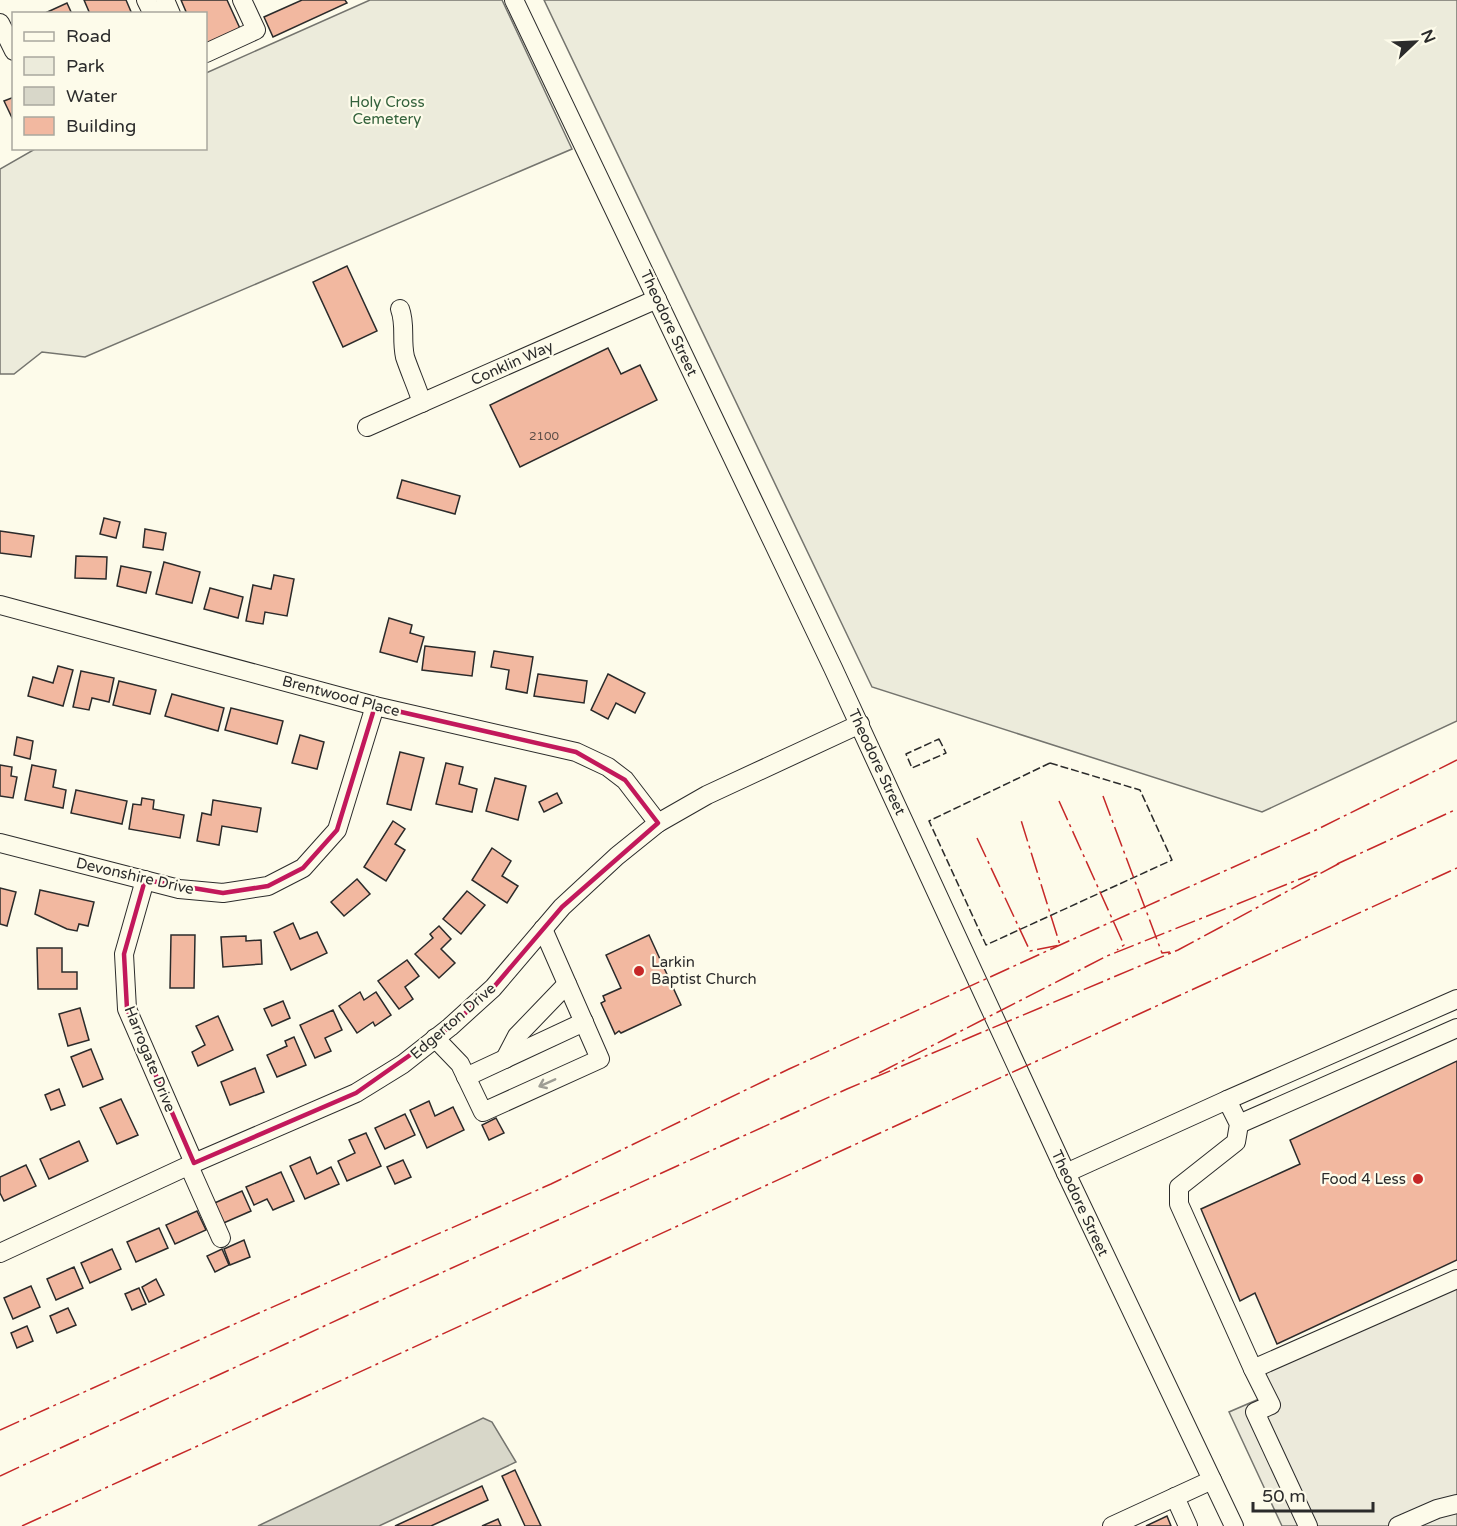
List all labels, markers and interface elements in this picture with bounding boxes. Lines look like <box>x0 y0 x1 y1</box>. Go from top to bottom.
legend <box>12 12 207 150</box>
north arrow <box>1385 12 1445 72</box>
text: Road <box>66 25 111 47</box>
text: N <box>1416 27 1440 46</box>
text: Park <box>66 55 105 77</box>
text: Water <box>66 85 117 107</box>
park label: Holy Cross Cemetery <box>349 93 425 128</box>
text: Building <box>66 115 136 137</box>
street label: Theodore Street <box>637 267 702 379</box>
street label: Conklin Way <box>468 337 556 389</box>
house number: 2100 <box>529 429 560 443</box>
street label: Brentwood Place <box>280 672 402 720</box>
street label: Theodore Street <box>845 706 910 818</box>
street label: Devonshire Drive <box>74 854 196 898</box>
place label: Larkin Baptist Church <box>651 953 757 988</box>
marker: Larkin Baptist Church <box>632 964 646 978</box>
street label: Edgerton Drive <box>407 979 499 1063</box>
street label: Harrogate Drive <box>121 1003 179 1115</box>
one-way arrow <box>538 1078 556 1089</box>
street label: Theodore Street <box>1048 1147 1113 1259</box>
place label: Food 4 Less <box>1321 1170 1406 1188</box>
marker: Food 4 Less <box>1411 1172 1425 1186</box>
scale bar <box>1253 1475 1373 1513</box>
text: 50 m <box>1262 1485 1306 1507</box>

